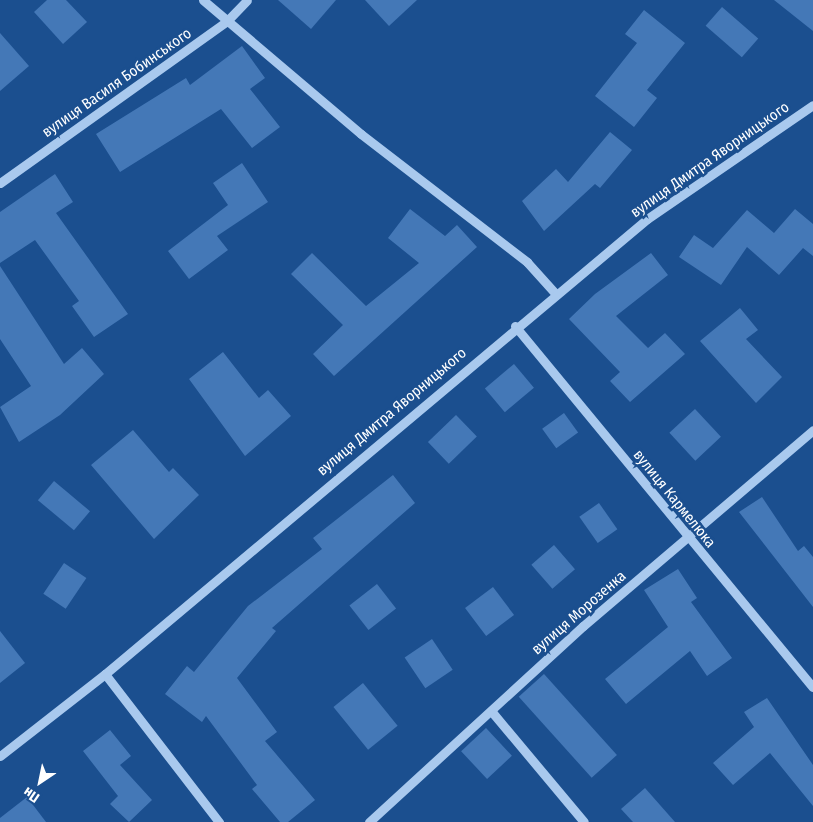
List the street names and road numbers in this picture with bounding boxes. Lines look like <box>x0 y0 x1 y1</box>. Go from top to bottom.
street label: вулиця Василя Бобинського <box>39 24 195 142</box>
street label: вулиця Дмитра Яворницького <box>627 98 793 222</box>
street label: вулиця Дмитра Яворницького <box>314 344 470 480</box>
street label: вулиця Кармелюка <box>629 446 719 552</box>
street label: вулиця Морозенка <box>528 567 630 659</box>

